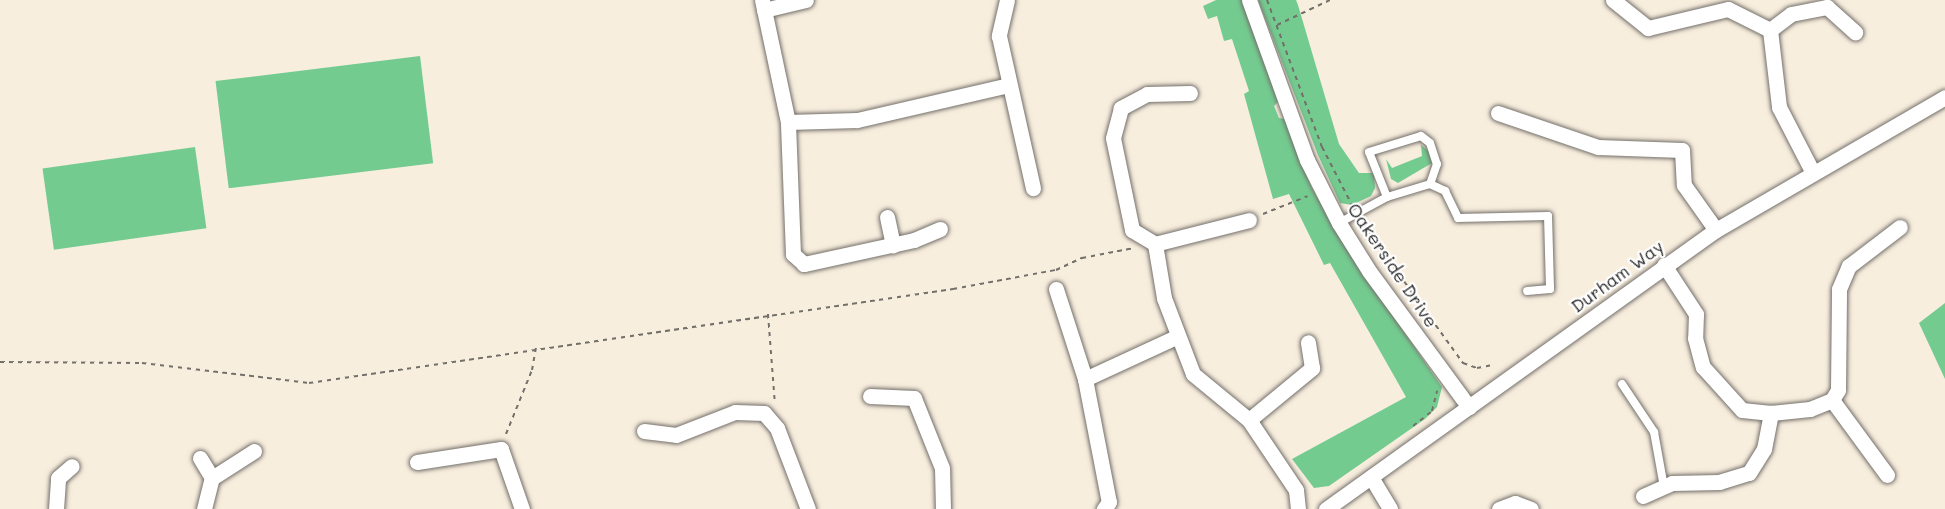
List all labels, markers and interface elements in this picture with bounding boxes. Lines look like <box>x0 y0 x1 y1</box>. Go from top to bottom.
street label: Oakerside Drive <box>1343 199 1443 331</box>
street label: Durham Way <box>1567 235 1667 317</box>

